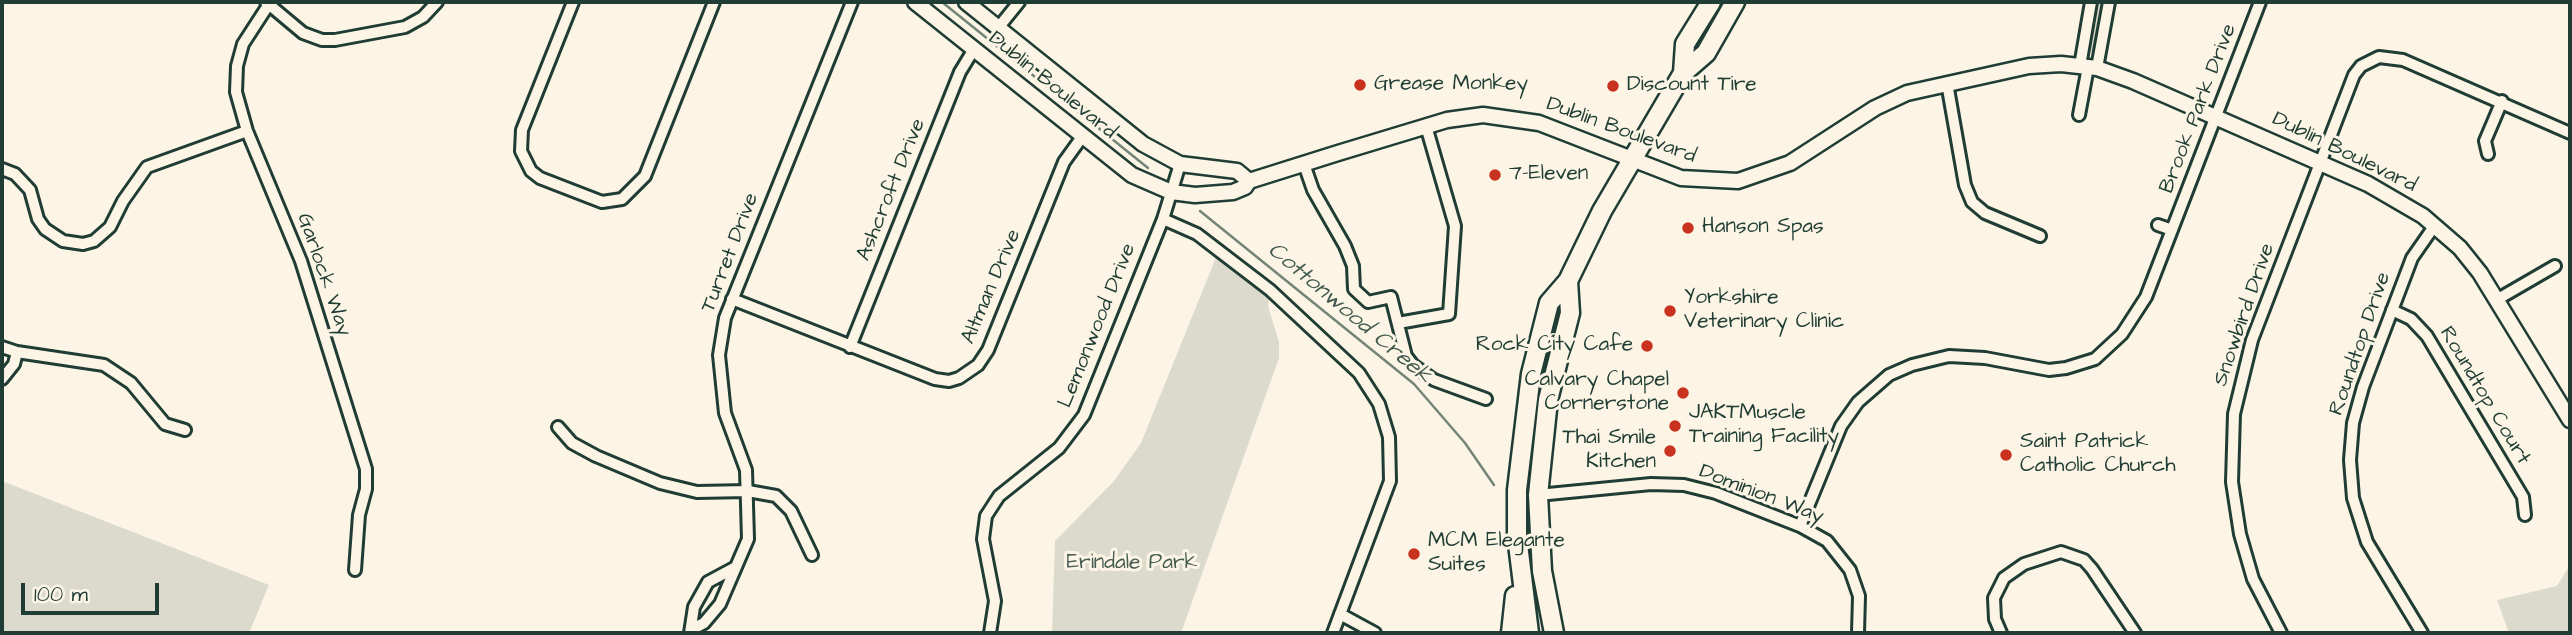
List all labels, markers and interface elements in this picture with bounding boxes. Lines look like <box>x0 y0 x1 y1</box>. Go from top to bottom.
street label: Brook Park Drive <box>2155 21 2243 197</box>
street label: Dublin Boulevard <box>983 27 1121 145</box>
place label: Grease Monkey <box>1374 72 1528 98</box>
place label: Discount Tire <box>1627 73 1757 99</box>
marker: Grease Monkey <box>1352 77 1368 93</box>
marker: Discount Tire <box>1605 78 1621 94</box>
street label: Dublin Boulevard <box>1543 92 1699 170</box>
street label: Dublin Boulevard <box>2268 107 2420 199</box>
street label: Ashcroft Drive <box>852 115 932 265</box>
place label: 7-Eleven <box>1509 162 1588 188</box>
marker: 7-Eleven <box>1487 167 1503 183</box>
street label: Turret Drive <box>697 190 765 316</box>
street label: Garlock Way <box>290 210 356 340</box>
place label: Hanson Spas <box>1702 215 1824 241</box>
marker: Hanson Spas <box>1680 220 1696 236</box>
street label: Altman Drive <box>957 226 1027 348</box>
water label: Cottonwood Creek <box>1261 237 1437 391</box>
street label: Lemonwood Drive <box>1054 240 1142 412</box>
street label: Snowbird Drive <box>2209 240 2281 390</box>
street label: Roundtop Drive <box>2325 269 2397 419</box>
place label: Yorkshire Veterinary Clinic <box>1684 286 1844 336</box>
marker: Yorkshire Veterinary Clinic <box>1662 303 1678 319</box>
street label: Roundtop Court <box>2433 322 2535 470</box>
place label: Rock City Cafe <box>1476 333 1633 359</box>
marker: Rock City Cafe <box>1639 338 1655 354</box>
place label: Calvary Chapel Cornerstone <box>1525 368 1669 418</box>
marker: Calvary Chapel Cornerstone <box>1675 385 1691 401</box>
place label: JAKTMuscle Training Facility <box>1689 401 1839 451</box>
marker: JAKTMuscle Training Facility <box>1667 418 1683 434</box>
place label: Thai Smile Kitchen <box>1563 426 1656 476</box>
place label: Saint Patrick Catholic Church <box>2020 430 2176 480</box>
marker: Thai Smile Kitchen <box>1662 443 1678 459</box>
marker: Saint Patrick Catholic Church <box>1998 447 2014 463</box>
street label: Dominion Way <box>1695 460 1827 530</box>
place label: MCM Elegante Suites <box>1428 529 1565 579</box>
marker: MCM Elegante Suites <box>1406 546 1422 562</box>
park label: Erindale Park <box>1067 551 1197 577</box>
scale bar <box>24 568 163 612</box>
text: 100 m <box>34 580 88 609</box>

